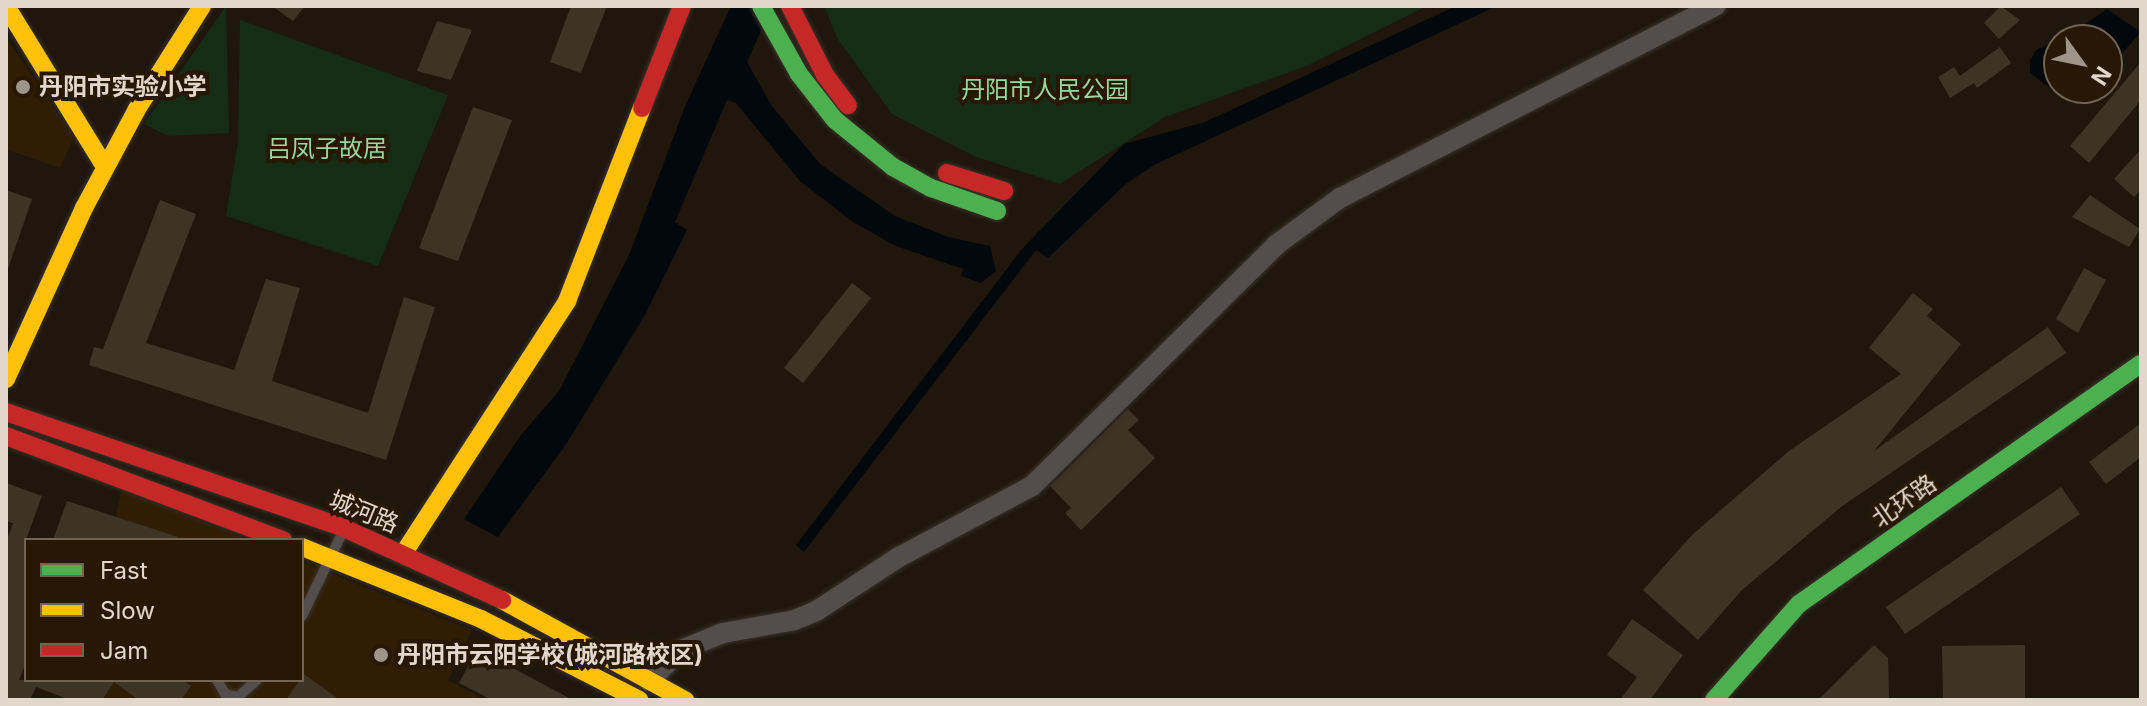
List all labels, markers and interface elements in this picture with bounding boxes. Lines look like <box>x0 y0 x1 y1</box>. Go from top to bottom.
north arrow <box>2043 24 2123 104</box>
text: N <box>2086 62 2117 90</box>
place label: 丹阳市实验小学 <box>39 73 207 101</box>
park label: 丹阳市人民公园 <box>961 76 1129 104</box>
marker: 丹阳市实验小学 <box>14 78 32 96</box>
park label: 吕凤子故居 <box>267 135 387 163</box>
street label: 北环路 <box>1866 469 1942 533</box>
street label: 城河路 <box>325 485 403 539</box>
legend <box>24 538 304 682</box>
text: Fast <box>100 556 148 585</box>
text: Slow <box>100 596 155 625</box>
text: Jam <box>100 636 148 665</box>
place label: 丹阳市云阳学校(城河路校区) <box>397 641 703 669</box>
marker: 丹阳市云阳学校(城河路校区) <box>372 646 390 664</box>

